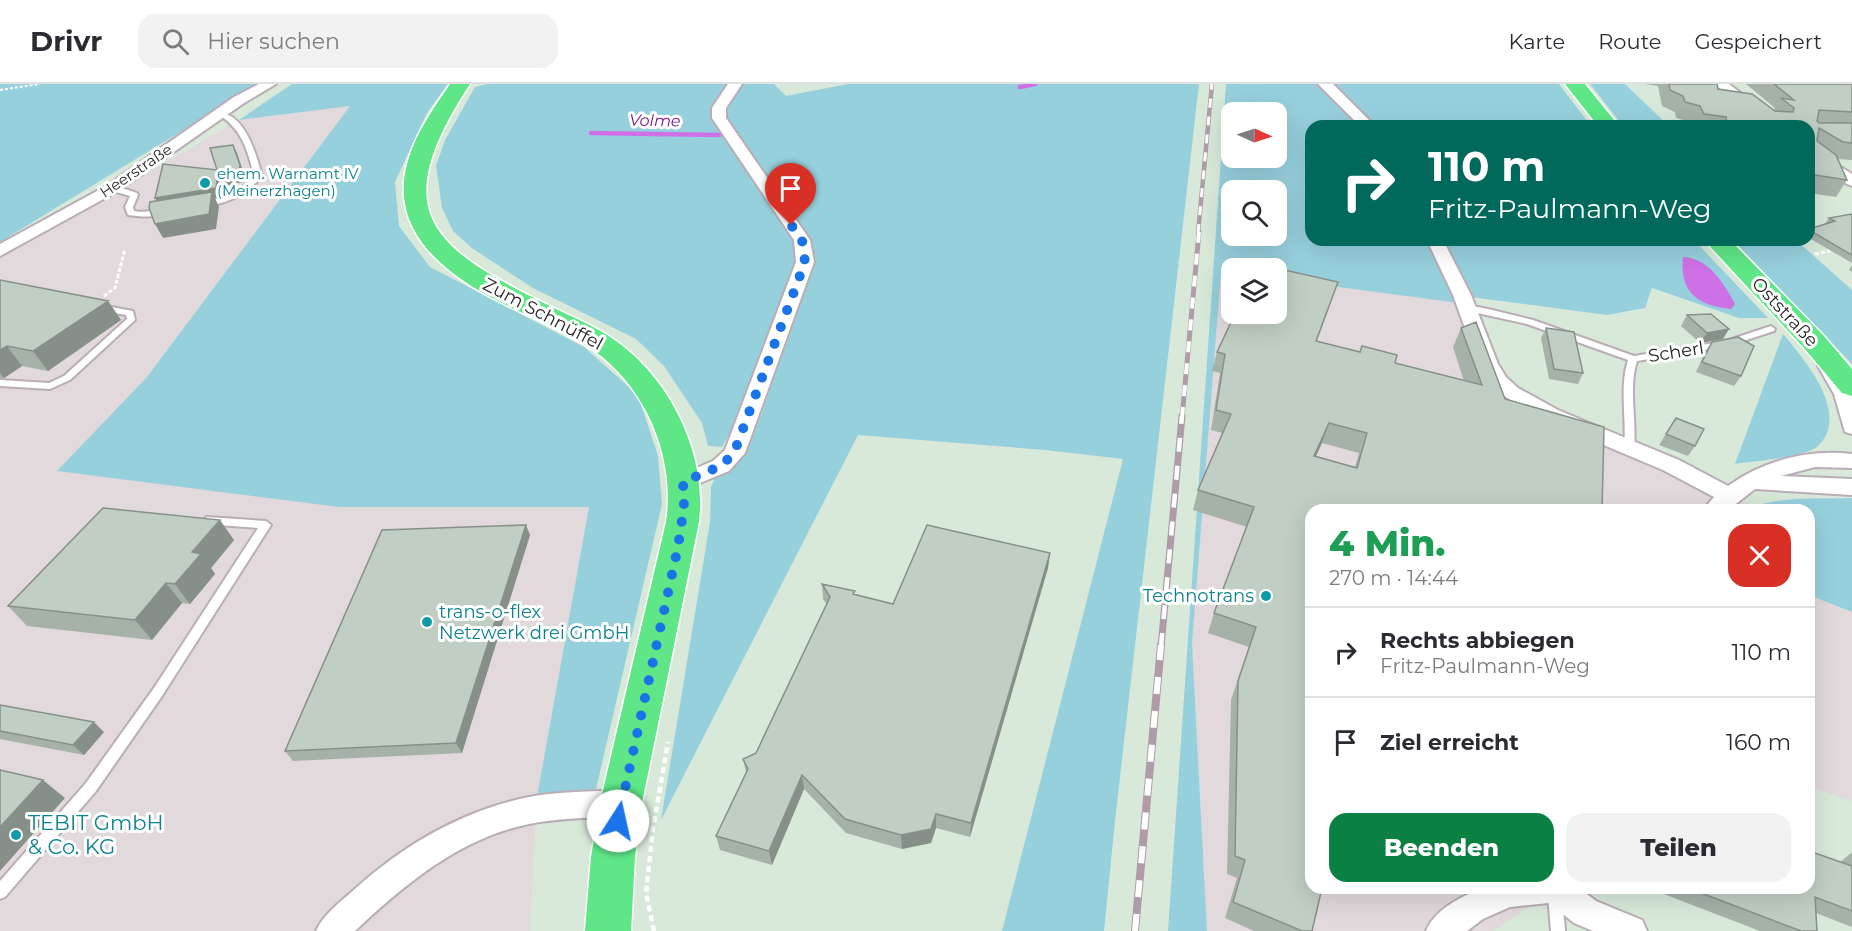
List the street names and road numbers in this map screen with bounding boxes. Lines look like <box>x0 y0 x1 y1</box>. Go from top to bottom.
street label: Heerstraße <box>96 139 175 202</box>
street label: Zum Schnüffel <box>479 273 607 355</box>
street label: Oststraße <box>1747 273 1823 352</box>
street label: Scherl <box>1647 337 1705 367</box>

